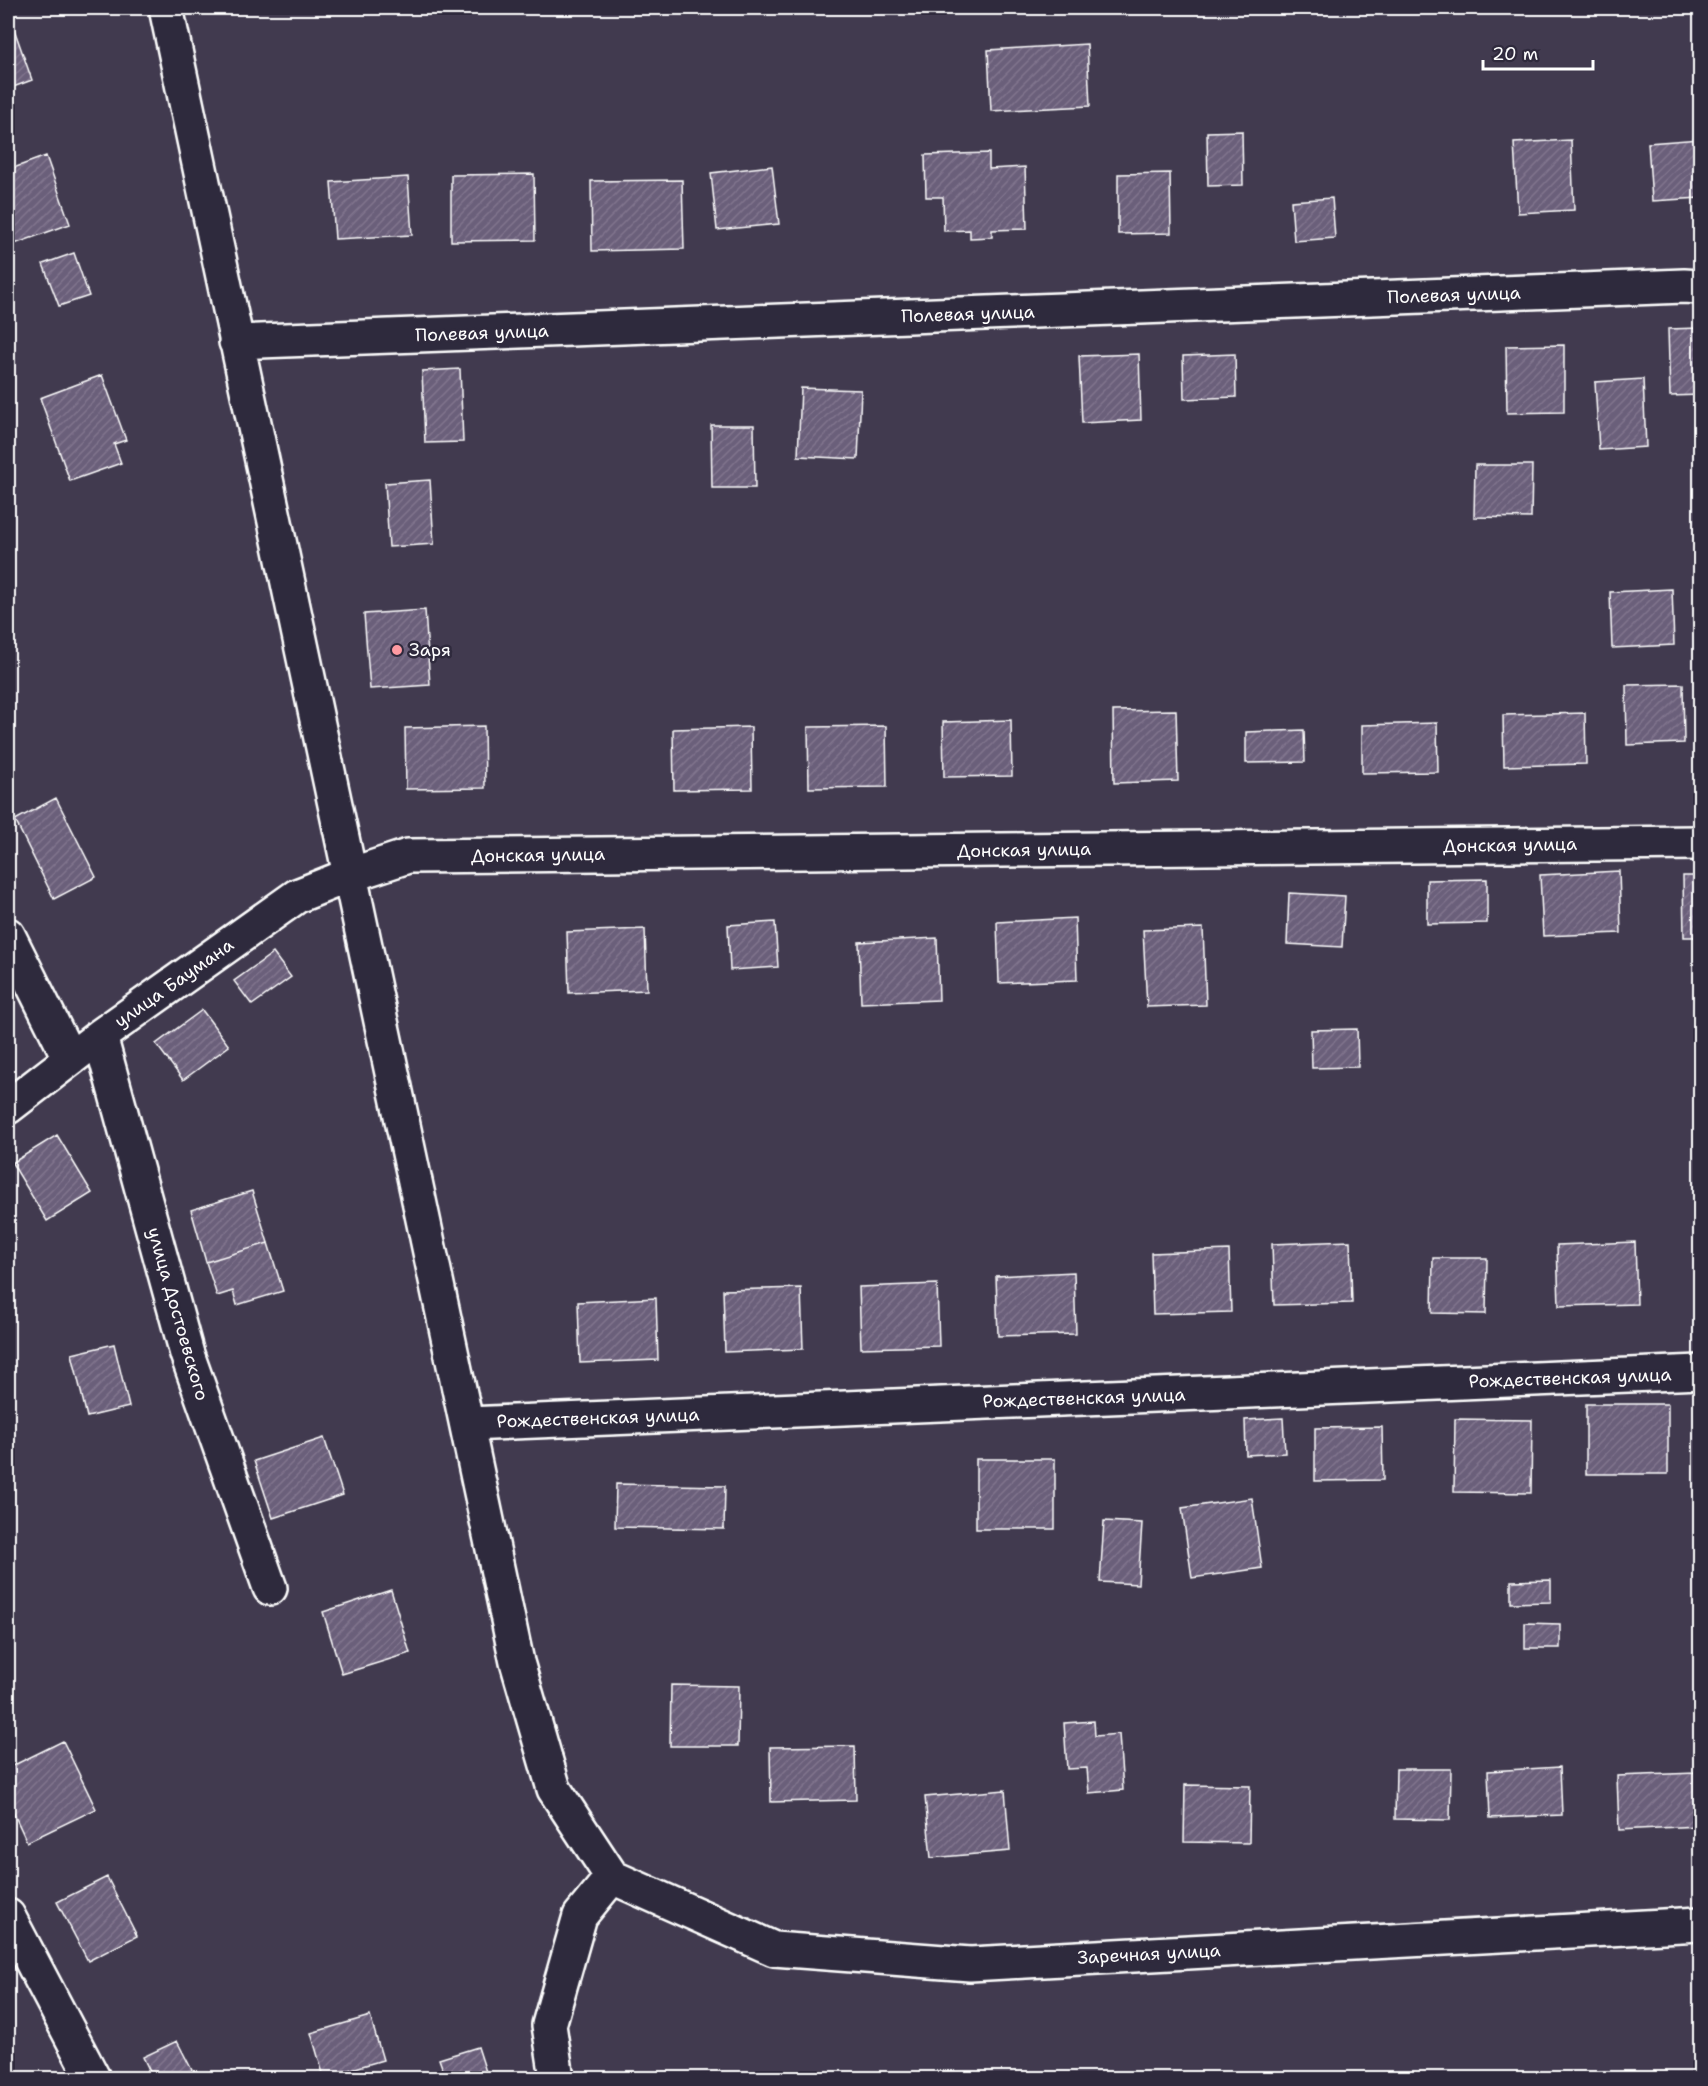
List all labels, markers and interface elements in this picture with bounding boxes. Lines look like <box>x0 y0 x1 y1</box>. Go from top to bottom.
scale bar <box>1483 33 1592 71</box>
text: 20 m <box>1492 42 1538 66</box>
street label: Полевая улица <box>1387 281 1521 309</box>
street label: Полевая улица <box>901 300 1035 328</box>
street label: Полевая улица <box>415 319 549 347</box>
place label: Заря <box>409 638 451 662</box>
marker: Заря <box>390 643 404 657</box>
street label: Донская улица <box>1443 832 1577 858</box>
street label: Донская улица <box>957 837 1091 863</box>
street label: Донская улица <box>471 842 605 868</box>
street label: улица Баумана <box>110 933 238 1033</box>
street label: улица Достоевского <box>142 1225 214 1403</box>
street label: Рождественская улица <box>1468 1362 1672 1394</box>
street label: Рождественская улица <box>982 1382 1186 1414</box>
street label: Рождественская улица <box>496 1402 700 1434</box>
street label: Заречная улица <box>1077 1938 1221 1970</box>

